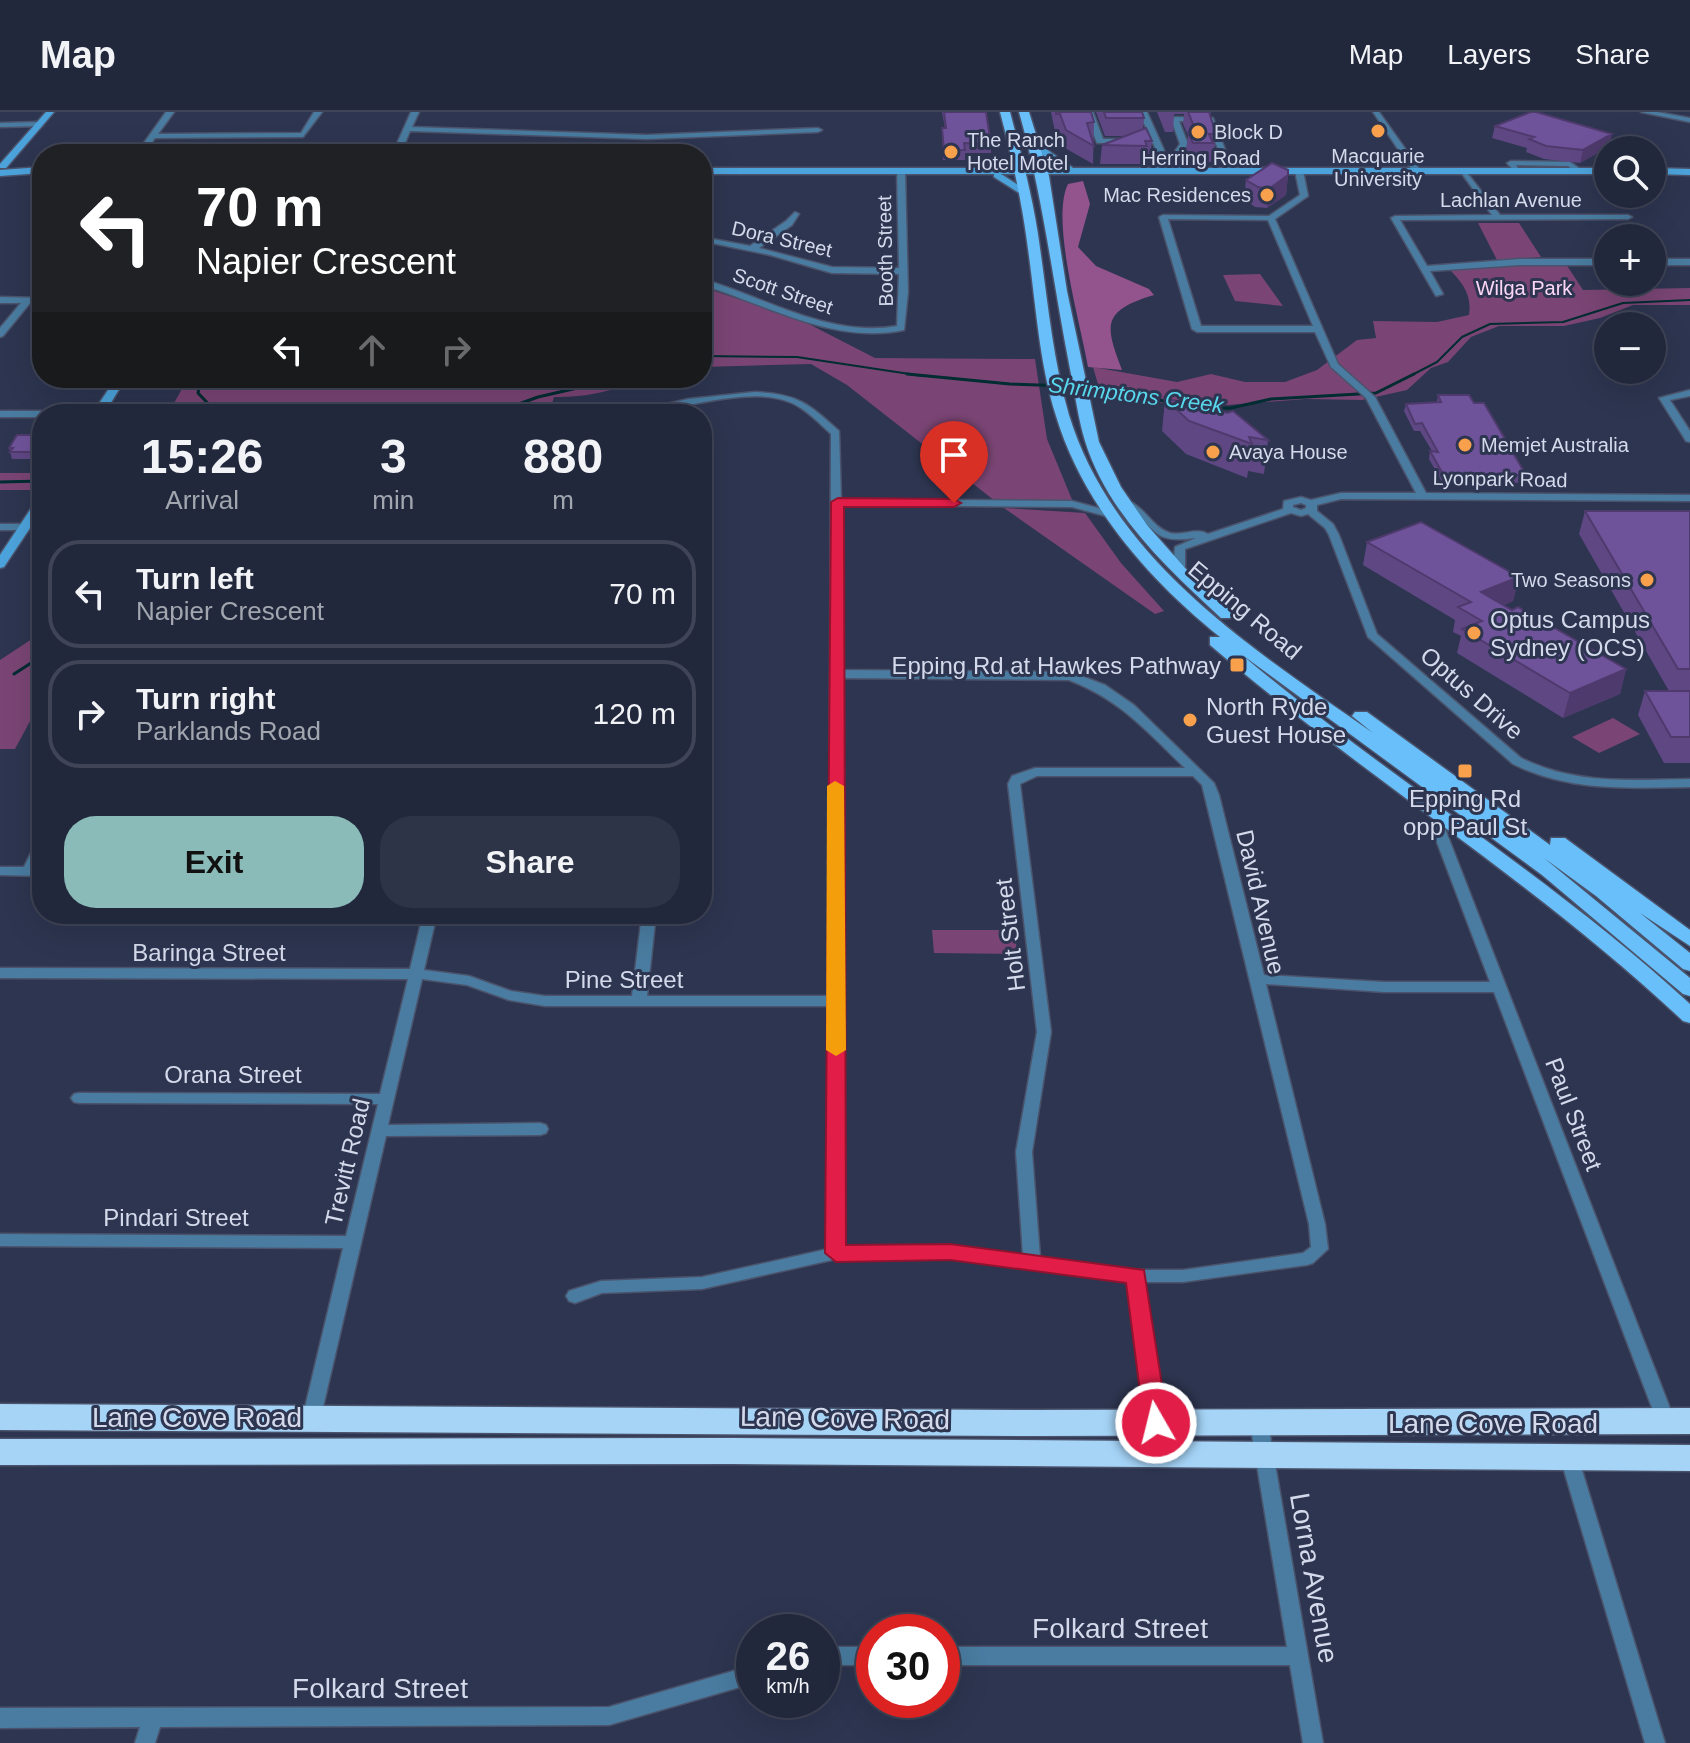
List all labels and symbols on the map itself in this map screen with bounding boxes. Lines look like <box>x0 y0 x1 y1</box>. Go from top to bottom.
place label: Block D <box>1214 121 1283 143</box>
marker: Macquarie University <box>1369 122 1387 140</box>
marker: Block D <box>1189 123 1207 141</box>
place label: The Ranch Hotel Motel <box>967 129 1068 174</box>
marker: The Ranch Hotel Motel <box>942 143 960 161</box>
place label: Macquarie University <box>1331 145 1425 190</box>
street label: Herring Road <box>1142 147 1260 169</box>
place label: Mac Residences <box>1103 184 1251 206</box>
marker: Mac Residences <box>1258 186 1276 204</box>
street label: Lachlan Avenue <box>1440 189 1582 211</box>
street label: Booth Street <box>873 195 897 307</box>
street label: Dora Street <box>730 217 835 261</box>
street label: Scott Street <box>730 264 836 319</box>
park label: Wilga Park <box>1476 277 1573 299</box>
water label: Shrimptons Creek <box>1047 372 1226 418</box>
pin <box>920 421 988 503</box>
place label: Memjet Australia <box>1481 434 1630 456</box>
marker: Memjet Australia <box>1456 436 1474 454</box>
place label: Avaya House <box>1229 441 1348 463</box>
marker: Avaya House <box>1204 443 1222 461</box>
street label: Lyonpark Road <box>1432 467 1568 491</box>
street label: Epping Road <box>1183 555 1307 665</box>
place label: Two Seasons <box>1511 569 1631 591</box>
marker: Two Seasons <box>1638 571 1656 589</box>
place label: Optus Campus Sydney (OCS) <box>1490 606 1650 661</box>
marker: Optus Campus Sydney (OCS) <box>1465 624 1483 642</box>
street label: Optus Drive <box>1415 641 1529 745</box>
place label: Epping Rd at Hawkes Pathway <box>891 652 1221 679</box>
marker: Epping Rd at Hawkes Pathway <box>1228 656 1246 674</box>
place label: North Ryde Guest House <box>1206 693 1346 748</box>
marker: North Ryde Guest House <box>1181 711 1199 729</box>
marker: Epping Rd opp Paul St <box>1456 762 1474 780</box>
place label: Epping Rd opp Paul St <box>1403 785 1527 840</box>
street label: David Avenue <box>1231 827 1291 977</box>
street label: Holt Street <box>990 877 1030 993</box>
street label: Baringa Street <box>132 939 286 966</box>
street label: Pine Street <box>565 966 684 993</box>
street label: Paul Street <box>1540 1054 1608 1175</box>
street label: Orana Street <box>164 1061 302 1088</box>
street label: Trevitt Road <box>319 1096 375 1228</box>
street label: Pindari Street <box>103 1204 249 1231</box>
position arrow <box>1114 1381 1198 1465</box>
street label: Lane Cove Road <box>740 1401 950 1435</box>
street label: Lane Cove Road <box>92 1402 302 1433</box>
street label: Lane Cove Road <box>1388 1408 1598 1439</box>
street label: Lorna Avenue <box>1284 1490 1344 1666</box>
street label: Folkard Street <box>1032 1613 1208 1644</box>
speed limit sign: 30 <box>856 1614 960 1718</box>
street label: Folkard Street <box>292 1673 468 1704</box>

